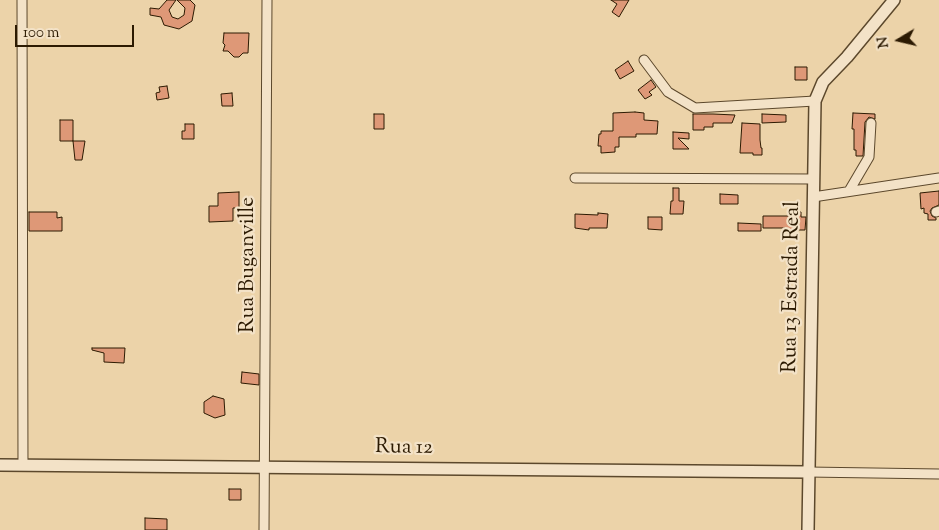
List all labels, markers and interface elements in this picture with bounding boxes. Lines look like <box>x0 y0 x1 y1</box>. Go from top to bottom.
scale bar <box>18 15 136 47</box>
north arrow <box>874 15 924 65</box>
text: 100 m <box>23 23 59 44</box>
text: N <box>873 35 895 49</box>
street label: Rua Buganville <box>236 197 262 333</box>
street label: Rua 13 Estrada Real <box>779 201 807 373</box>
street label: Rua 12 <box>375 436 433 462</box>

